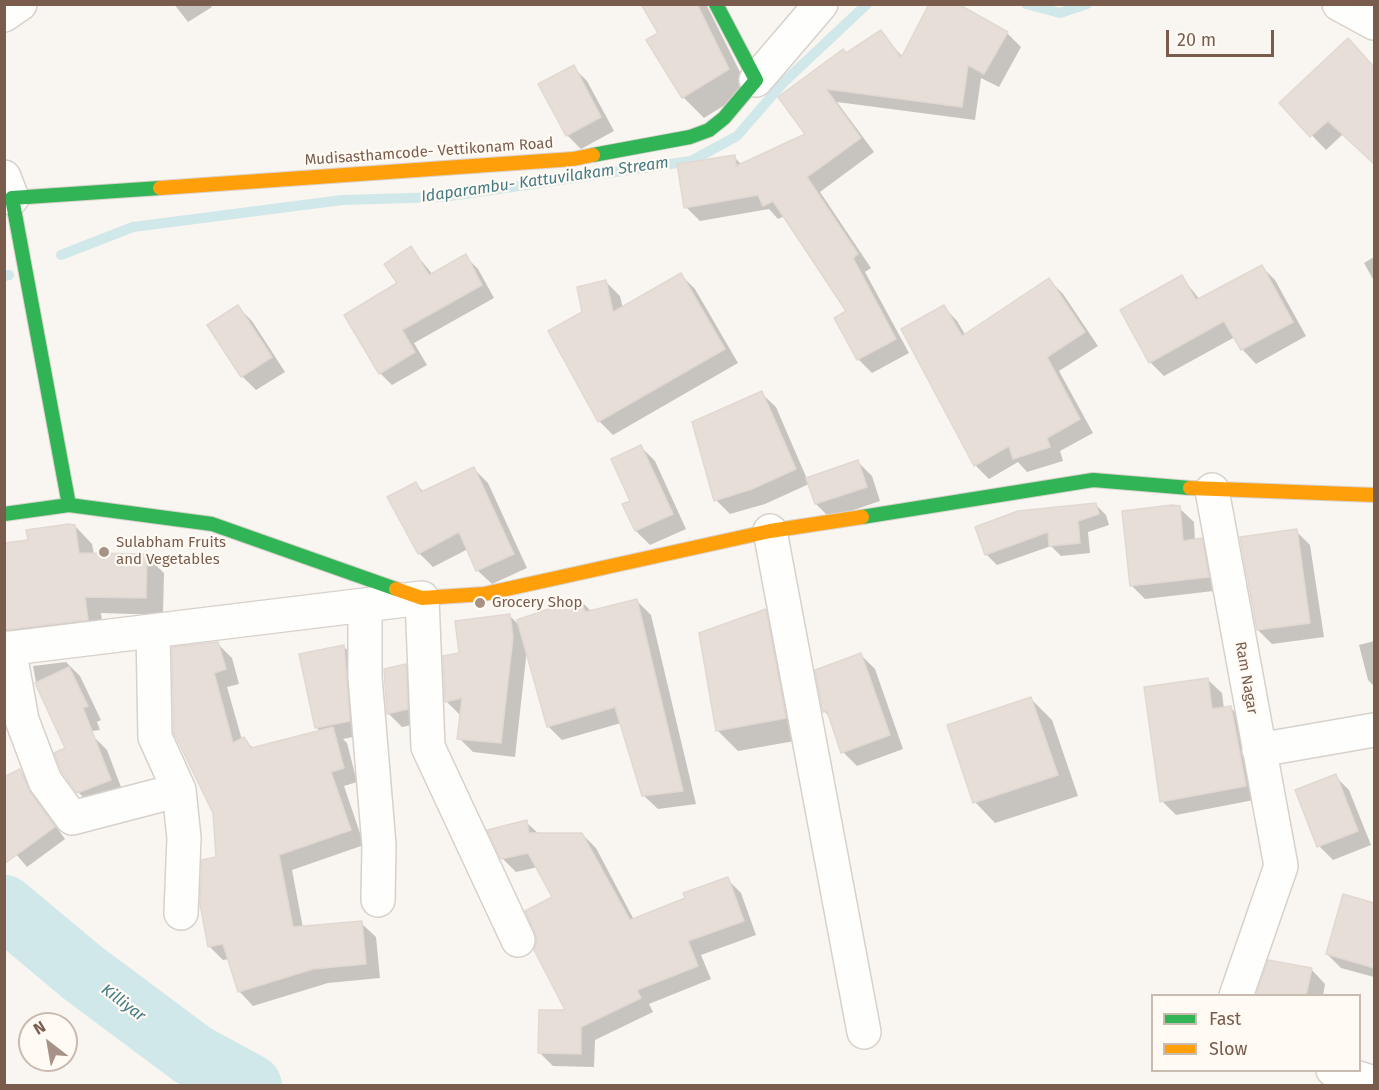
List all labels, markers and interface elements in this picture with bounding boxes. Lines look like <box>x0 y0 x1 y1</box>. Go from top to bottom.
scale bar <box>1169 18 1277 56</box>
text: 20 m <box>1177 29 1216 51</box>
street label: Mudisasthamcode- Vettikonam Road <box>304 134 554 170</box>
water label: Idaparambu- Kattuvilakam Stream <box>420 153 670 207</box>
place label: Sulabham Fruits and Vegetables <box>116 534 226 569</box>
marker: Sulabham Fruits and Vegetables <box>97 545 111 559</box>
place label: Grocery Shop <box>492 594 582 612</box>
marker: Grocery Shop <box>473 596 487 610</box>
street label: Ram Nagar <box>1231 640 1261 716</box>
water label: Killiyar <box>97 980 149 1026</box>
legend <box>1151 994 1361 1072</box>
text: Fast <box>1209 1008 1241 1030</box>
north arrow <box>18 1012 78 1072</box>
text: N <box>30 1017 49 1039</box>
text: Slow <box>1209 1038 1247 1060</box>

